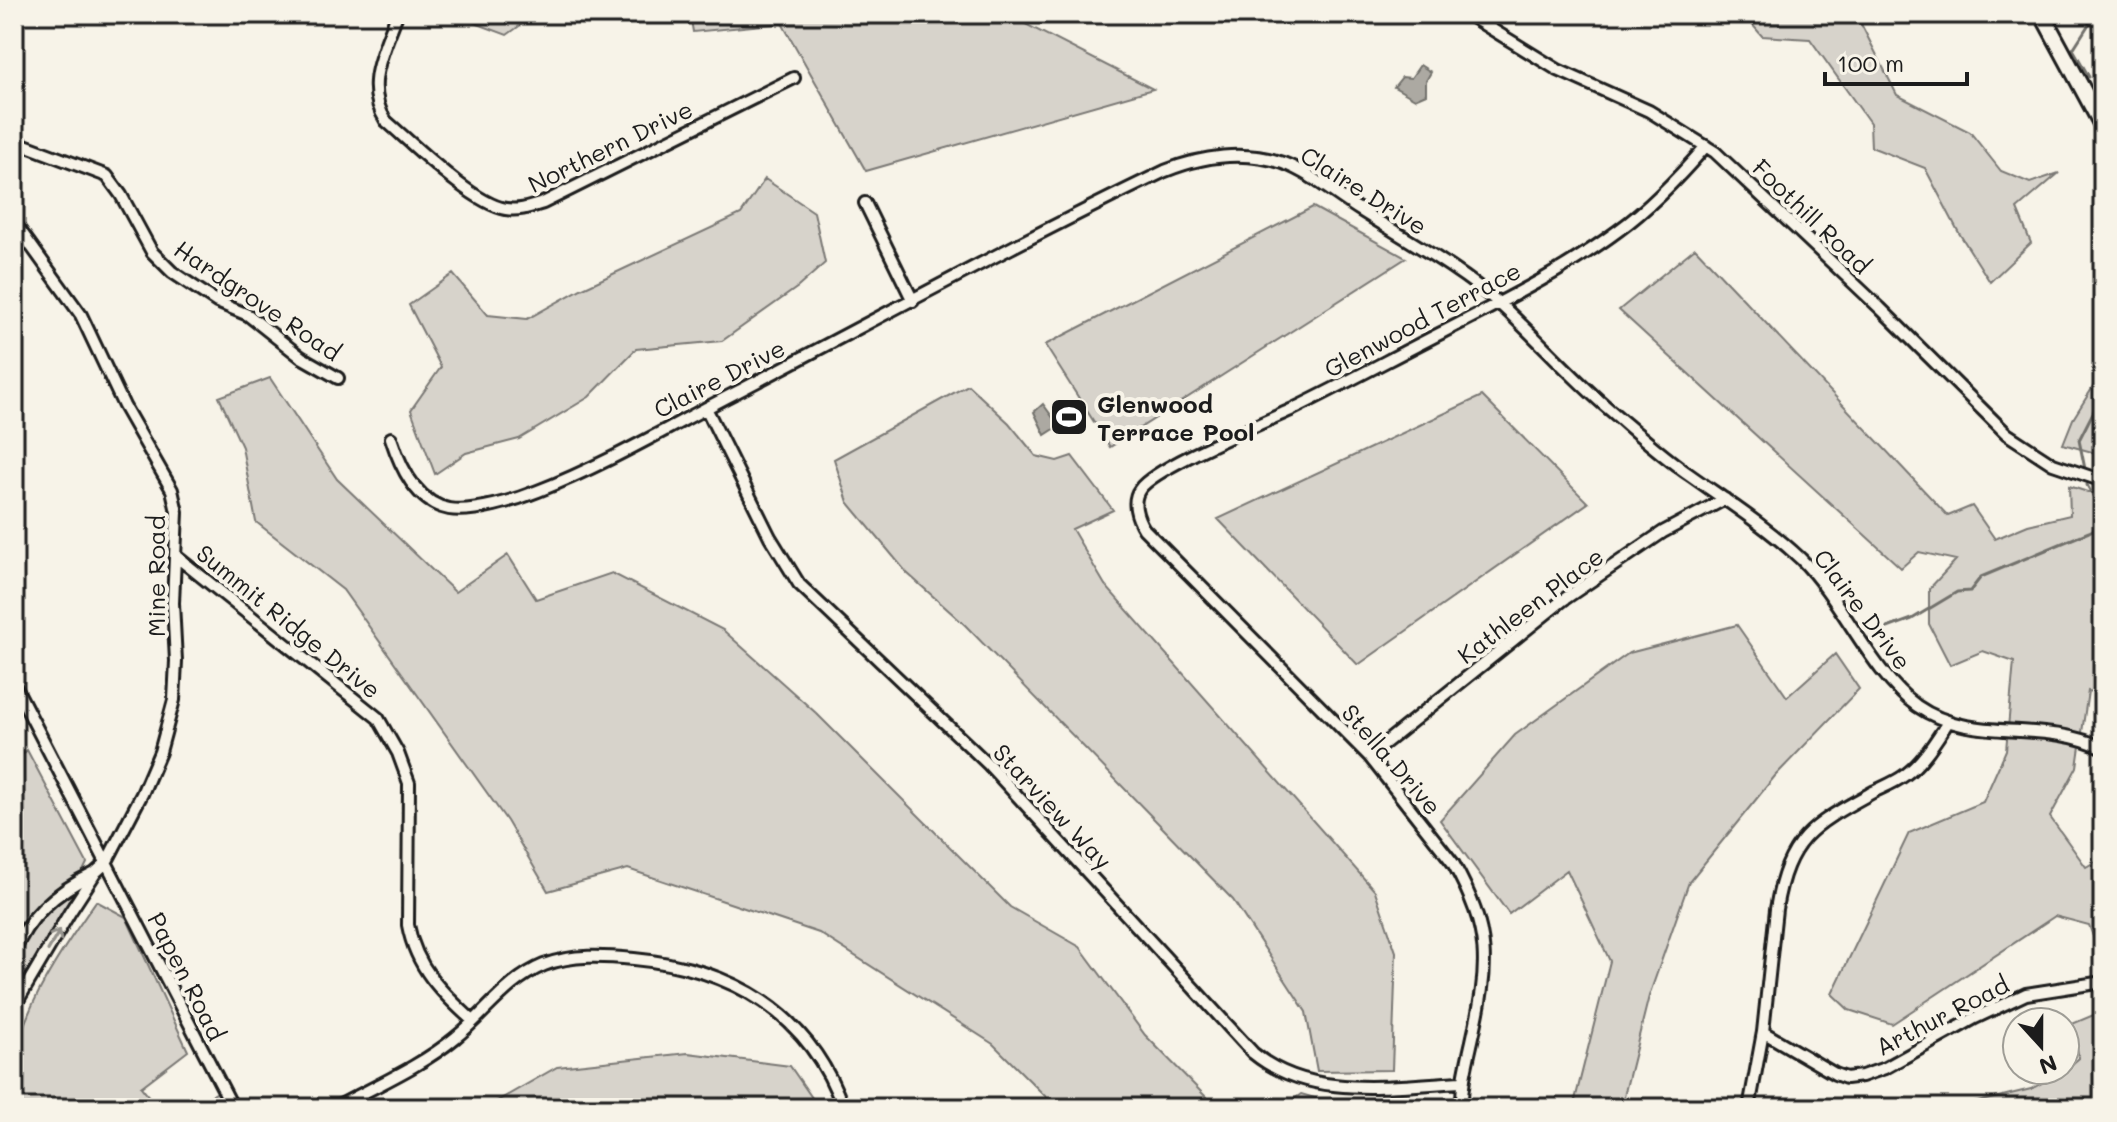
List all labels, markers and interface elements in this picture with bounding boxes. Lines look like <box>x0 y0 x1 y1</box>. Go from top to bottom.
scale bar <box>1825 36 1967 86</box>
text: 100 m <box>1837 47 1904 78</box>
street label: Northern Drive <box>523 93 697 199</box>
street label: Claire Drive <box>1295 139 1433 241</box>
street label: Foothill Road <box>1746 152 1878 280</box>
street label: Hardgrove Road <box>169 233 347 367</box>
street label: Glenwood Terrace <box>1318 254 1526 384</box>
street label: Claire Drive <box>648 332 790 424</box>
place label: Glenwood Terrace Pool <box>1097 388 1255 447</box>
sports icon: Glenwood Terrace Pool <box>1048 396 1090 438</box>
street label: Mine Road <box>140 515 171 637</box>
street label: Summit Ridge Drive <box>191 537 387 705</box>
street label: Kathleen Place <box>1451 540 1609 670</box>
street label: Claire Drive <box>1807 542 1919 676</box>
street label: Stella Drive <box>1335 697 1449 821</box>
street label: Starview Way <box>987 737 1119 875</box>
street label: Papen Road <box>141 907 233 1045</box>
one-way arrow <box>46 929 62 952</box>
street label: Arthur Road <box>1870 968 2014 1062</box>
north arrow <box>2001 1006 2081 1086</box>
text: N <box>2035 1049 2061 1082</box>

